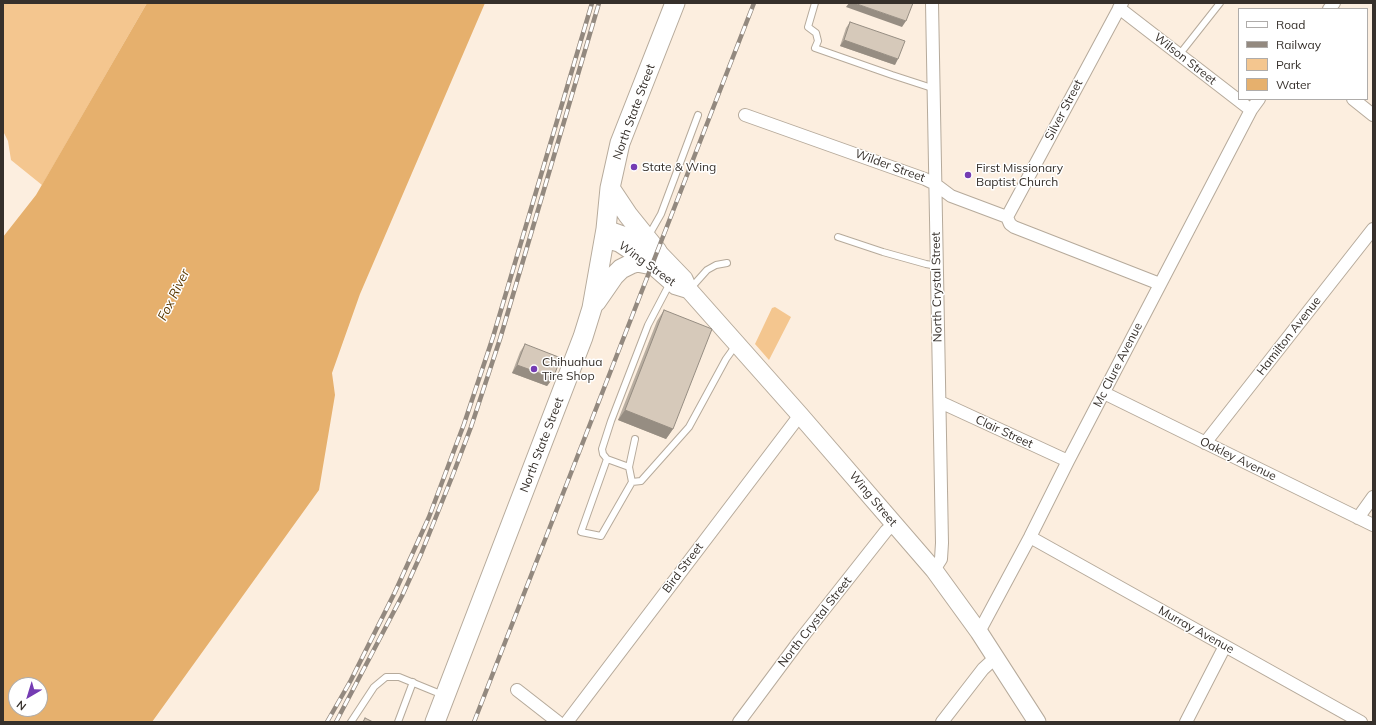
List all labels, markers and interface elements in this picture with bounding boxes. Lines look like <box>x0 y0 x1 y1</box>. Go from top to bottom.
legend <box>1238 8 1368 100</box>
text: Road <box>1276 17 1305 32</box>
street label: Wilson Street <box>1151 30 1219 88</box>
text: Railway <box>1276 37 1321 52</box>
text: Park <box>1276 57 1301 72</box>
street label: North State Street <box>610 62 658 162</box>
street label: Silver Street <box>1042 77 1086 143</box>
text: Water <box>1276 77 1311 92</box>
street label: Wilder Street <box>853 147 927 185</box>
place label: State & Wing <box>642 160 716 174</box>
place label: First Missionary Baptist Church <box>976 161 1063 189</box>
marker: State & Wing <box>629 162 639 172</box>
marker: First Missionary Baptist Church <box>963 170 973 180</box>
street label: North Crystal Street <box>929 232 945 342</box>
street label: Wing Street <box>616 239 678 289</box>
water label: Fox River <box>155 267 193 323</box>
street label: Hamilton Avenue <box>1254 294 1324 378</box>
street label: Mc Clure Avenue <box>1090 320 1146 410</box>
place label: Chihuahua Tire Shop <box>542 355 602 383</box>
marker: Chihuahua Tire Shop <box>529 364 539 374</box>
street label: North State Street <box>517 395 567 495</box>
street label: Clair Street <box>973 412 1035 452</box>
street label: Oakley Avenue <box>1197 434 1279 484</box>
street label: Wing Street <box>846 469 900 529</box>
street label: Bird Street <box>660 540 706 596</box>
street label: North Crystal Street <box>775 574 855 670</box>
street label: Murray Avenue <box>1156 603 1236 657</box>
north arrow <box>8 677 48 717</box>
text: N <box>14 698 29 714</box>

